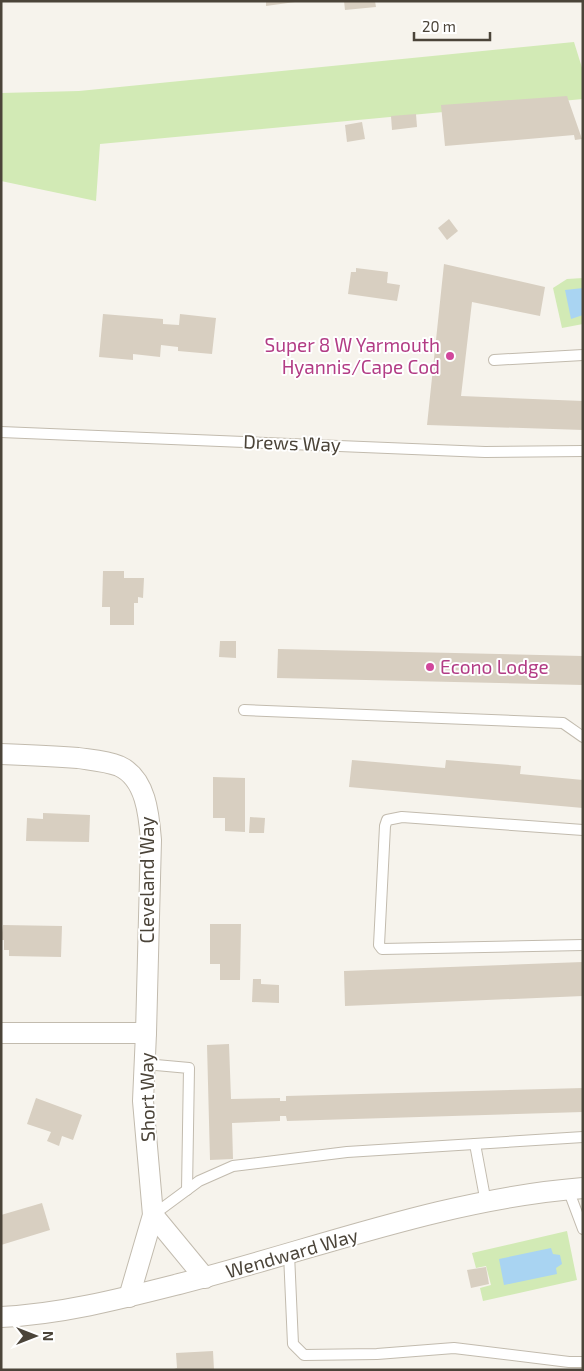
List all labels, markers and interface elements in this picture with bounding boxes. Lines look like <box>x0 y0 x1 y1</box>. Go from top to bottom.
scale bar <box>414 10 490 42</box>
text: 20 m <box>422 17 456 35</box>
place label: Super 8 W Yarmouth Hyannis/Cape Cod <box>265 333 440 378</box>
marker: Super 8 W Yarmouth Hyannis/Cape Cod <box>444 350 456 362</box>
street label: Drews Way <box>243 429 341 456</box>
place label: Econo Lodge <box>440 655 549 678</box>
marker: Econo Lodge <box>424 661 436 673</box>
street label: Cleveland Way <box>135 816 158 944</box>
street label: Short Way <box>134 1052 159 1142</box>
street label: Wendward Way <box>223 1223 361 1282</box>
north arrow <box>10 1311 60 1361</box>
text: N <box>40 1331 57 1341</box>

